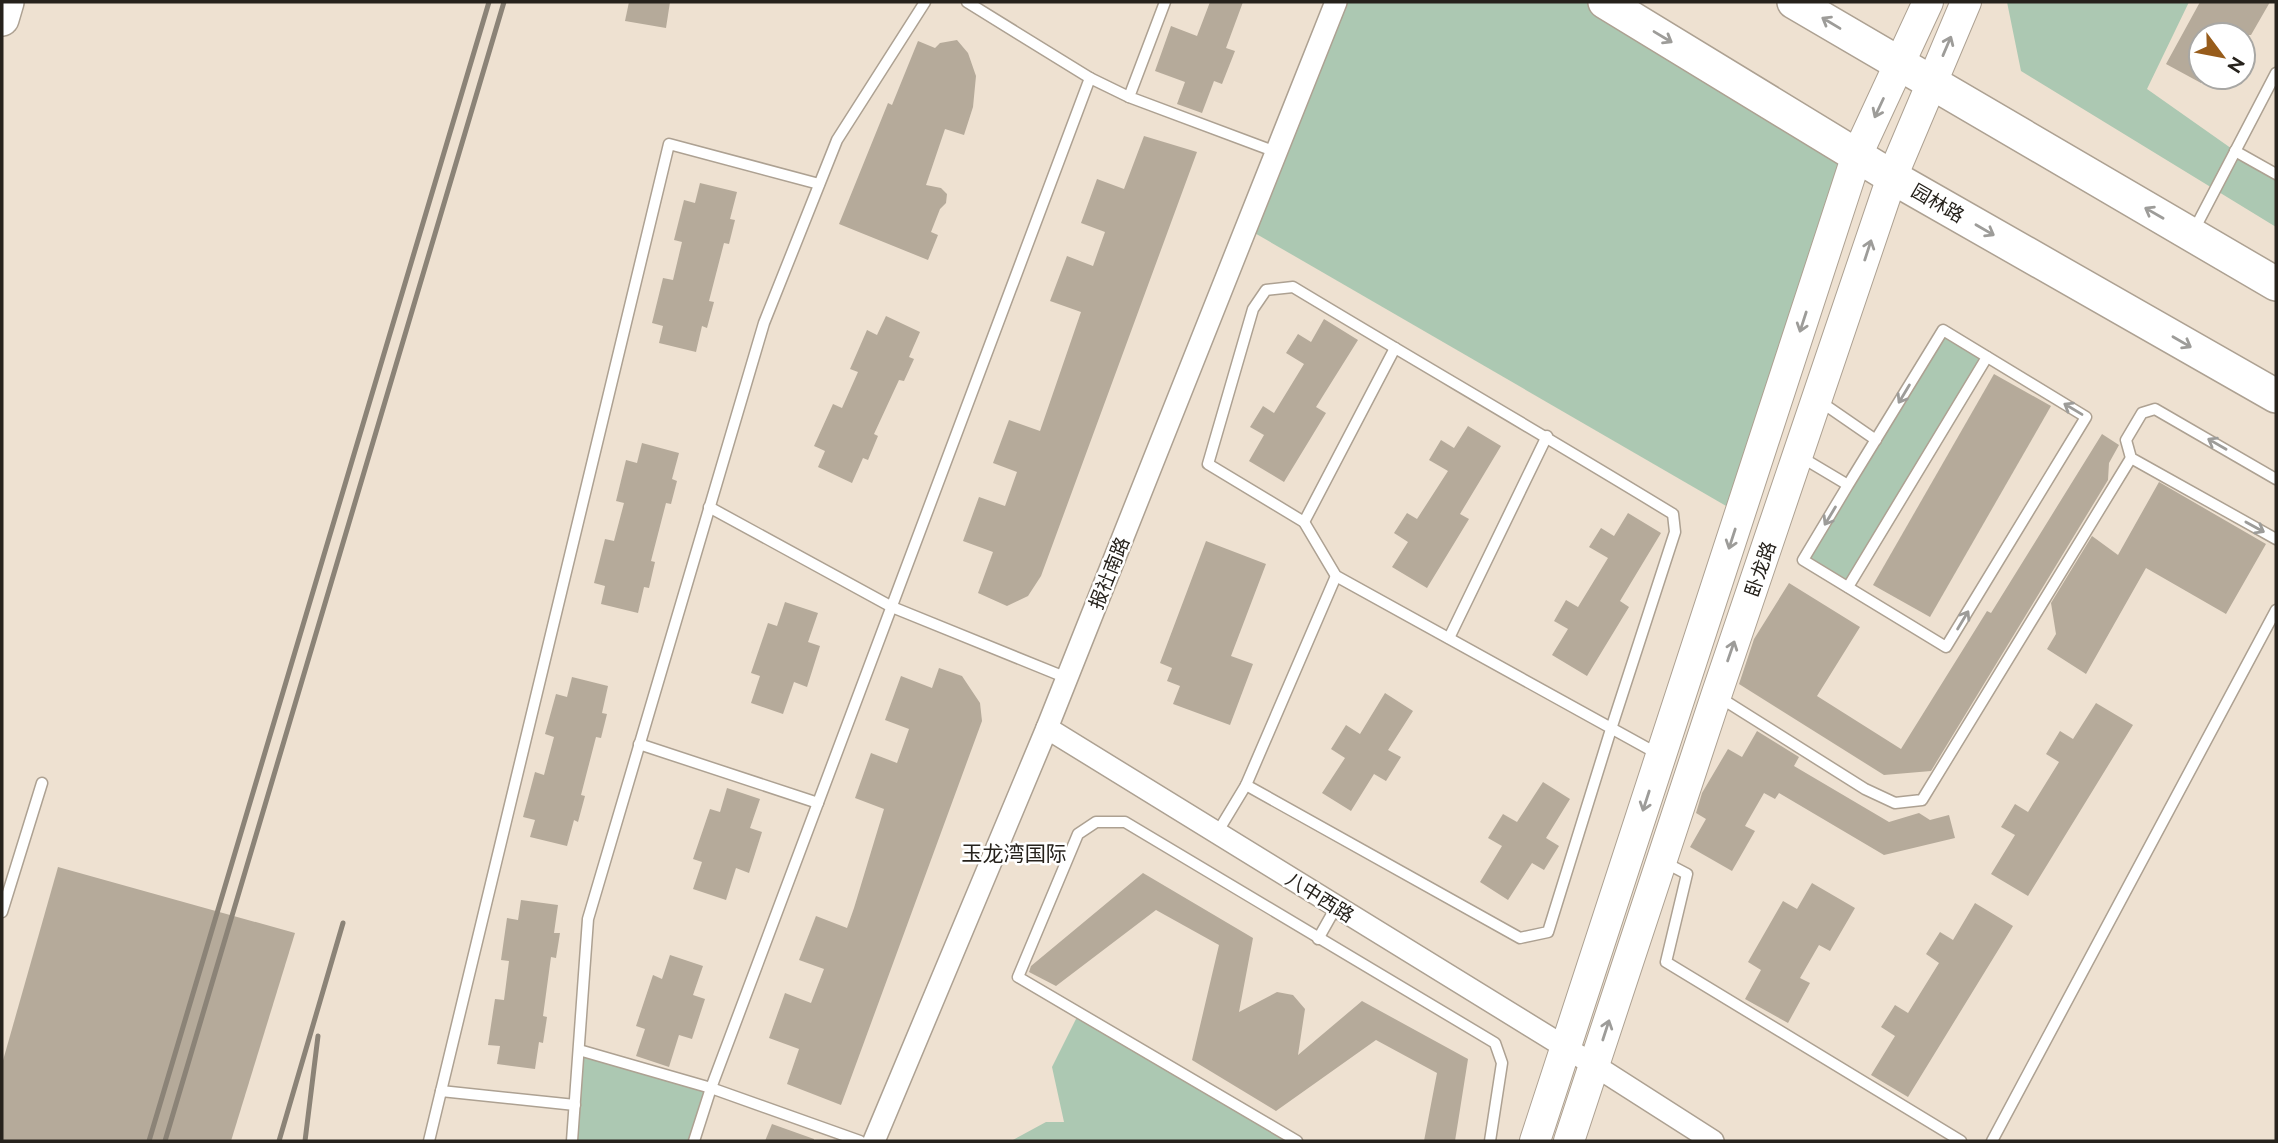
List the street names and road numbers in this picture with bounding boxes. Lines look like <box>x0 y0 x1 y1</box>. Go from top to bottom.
street label: 园林路 <box>1908 179 1968 227</box>
street label: 报社南路 <box>1085 534 1133 612</box>
street label: 卧龙路 <box>1740 538 1780 600</box>
street label: 八中西路 <box>1282 868 1358 926</box>

